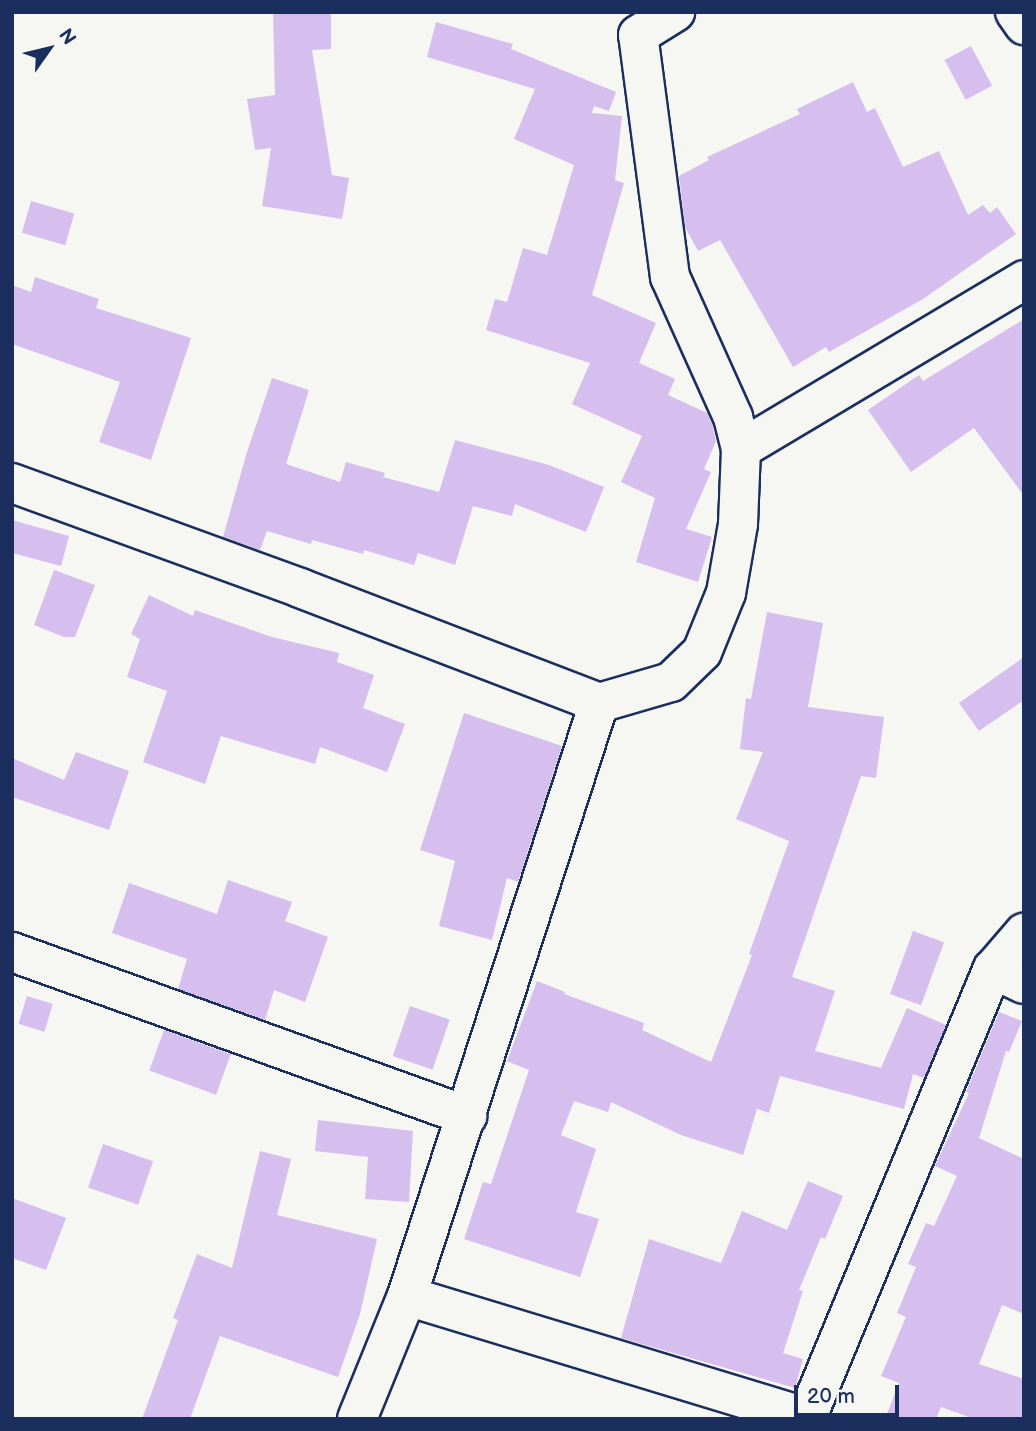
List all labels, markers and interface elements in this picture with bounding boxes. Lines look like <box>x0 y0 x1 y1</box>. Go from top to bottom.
north arrow <box>14 14 84 84</box>
text: N <box>53 25 80 49</box>
scale bar <box>798 1372 903 1416</box>
text: 20 m <box>807 1384 855 1409</box>

